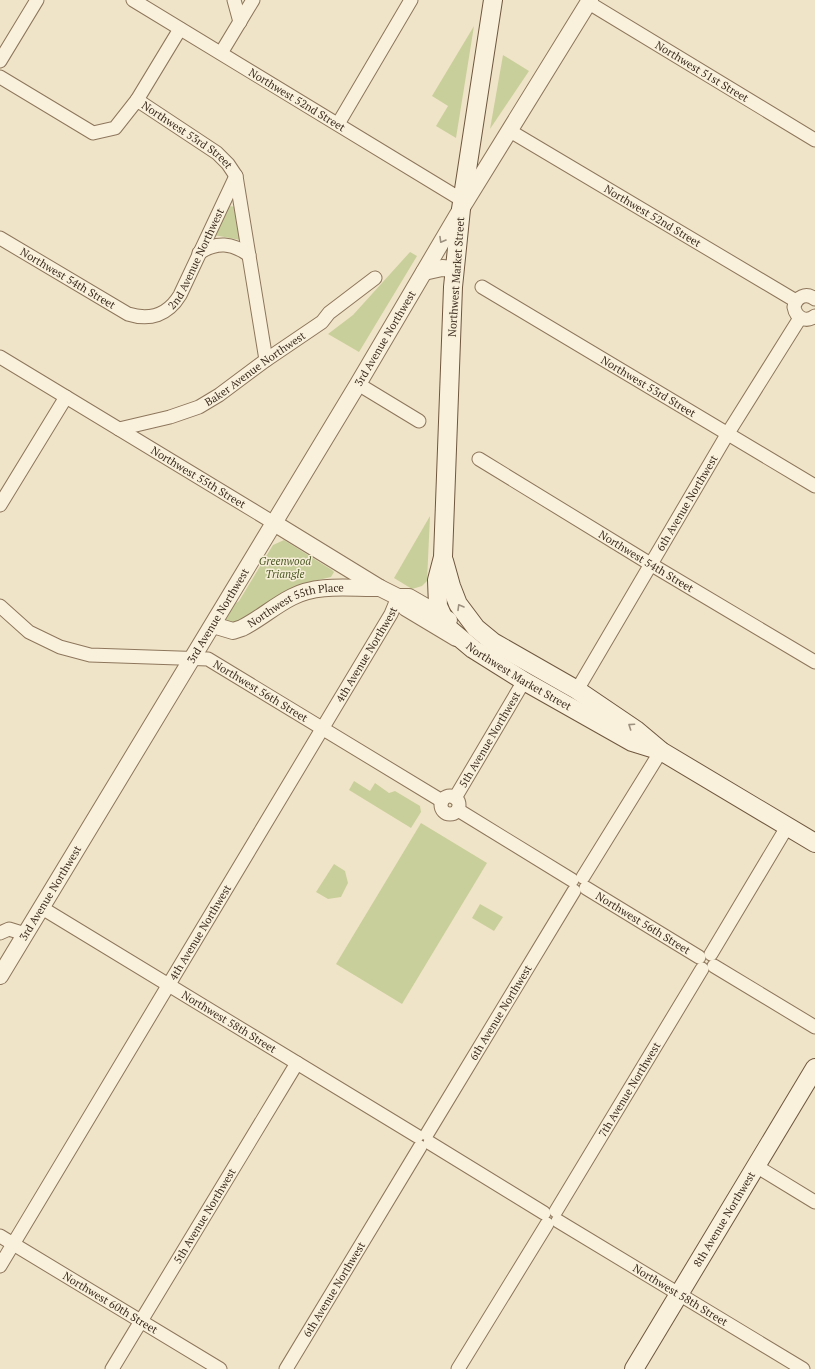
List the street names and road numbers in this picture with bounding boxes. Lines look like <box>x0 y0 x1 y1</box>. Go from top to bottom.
street label: Northwest 51st Street <box>653 38 751 105</box>
street label: Northwest 52nd Street <box>246 65 348 134</box>
street label: Northwest 53rd Street <box>139 98 236 171</box>
street label: Northwest 52nd Street <box>602 182 704 250</box>
street label: 2nd Avenue Northwest <box>165 206 227 312</box>
street label: Northwest Market Street <box>445 216 467 338</box>
street label: Northwest 54th Street <box>18 245 118 312</box>
street label: 3rd Avenue Northwest <box>351 288 419 389</box>
street label: Baker Avenue Northwest <box>202 328 308 409</box>
street label: Northwest 53rd Street <box>599 353 699 420</box>
street label: Northwest 55th Street <box>148 443 248 511</box>
street label: 6th Avenue Northwest <box>653 452 721 553</box>
street label: Northwest 54th Street <box>596 527 696 595</box>
street label: 3rd Avenue Northwest <box>184 566 252 666</box>
street label: Northwest 55th Place <box>245 581 344 631</box>
street label: 4th Avenue Northwest <box>333 605 400 705</box>
street label: Northwest Market Street <box>463 639 574 713</box>
street label: Northwest 56th Street <box>211 657 311 725</box>
street label: 5th Avenue Northwest <box>456 689 523 790</box>
street label: 3rd Avenue Northwest <box>16 843 84 943</box>
street label: 4th Avenue Northwest <box>166 882 234 983</box>
street label: Northwest 56th Street <box>593 889 693 957</box>
street label: 6th Avenue Northwest <box>466 962 535 1063</box>
street label: Northwest 58th Street <box>179 988 279 1056</box>
street label: 7th Avenue Northwest <box>595 1039 663 1139</box>
street label: 5th Avenue Northwest <box>170 1166 239 1266</box>
street label: 8th Avenue Northwest <box>690 1169 758 1269</box>
street label: 6th Avenue Northwest <box>300 1239 368 1340</box>
street label: Northwest 58th Street <box>630 1261 730 1329</box>
street label: Northwest 60th Street <box>60 1269 160 1337</box>

